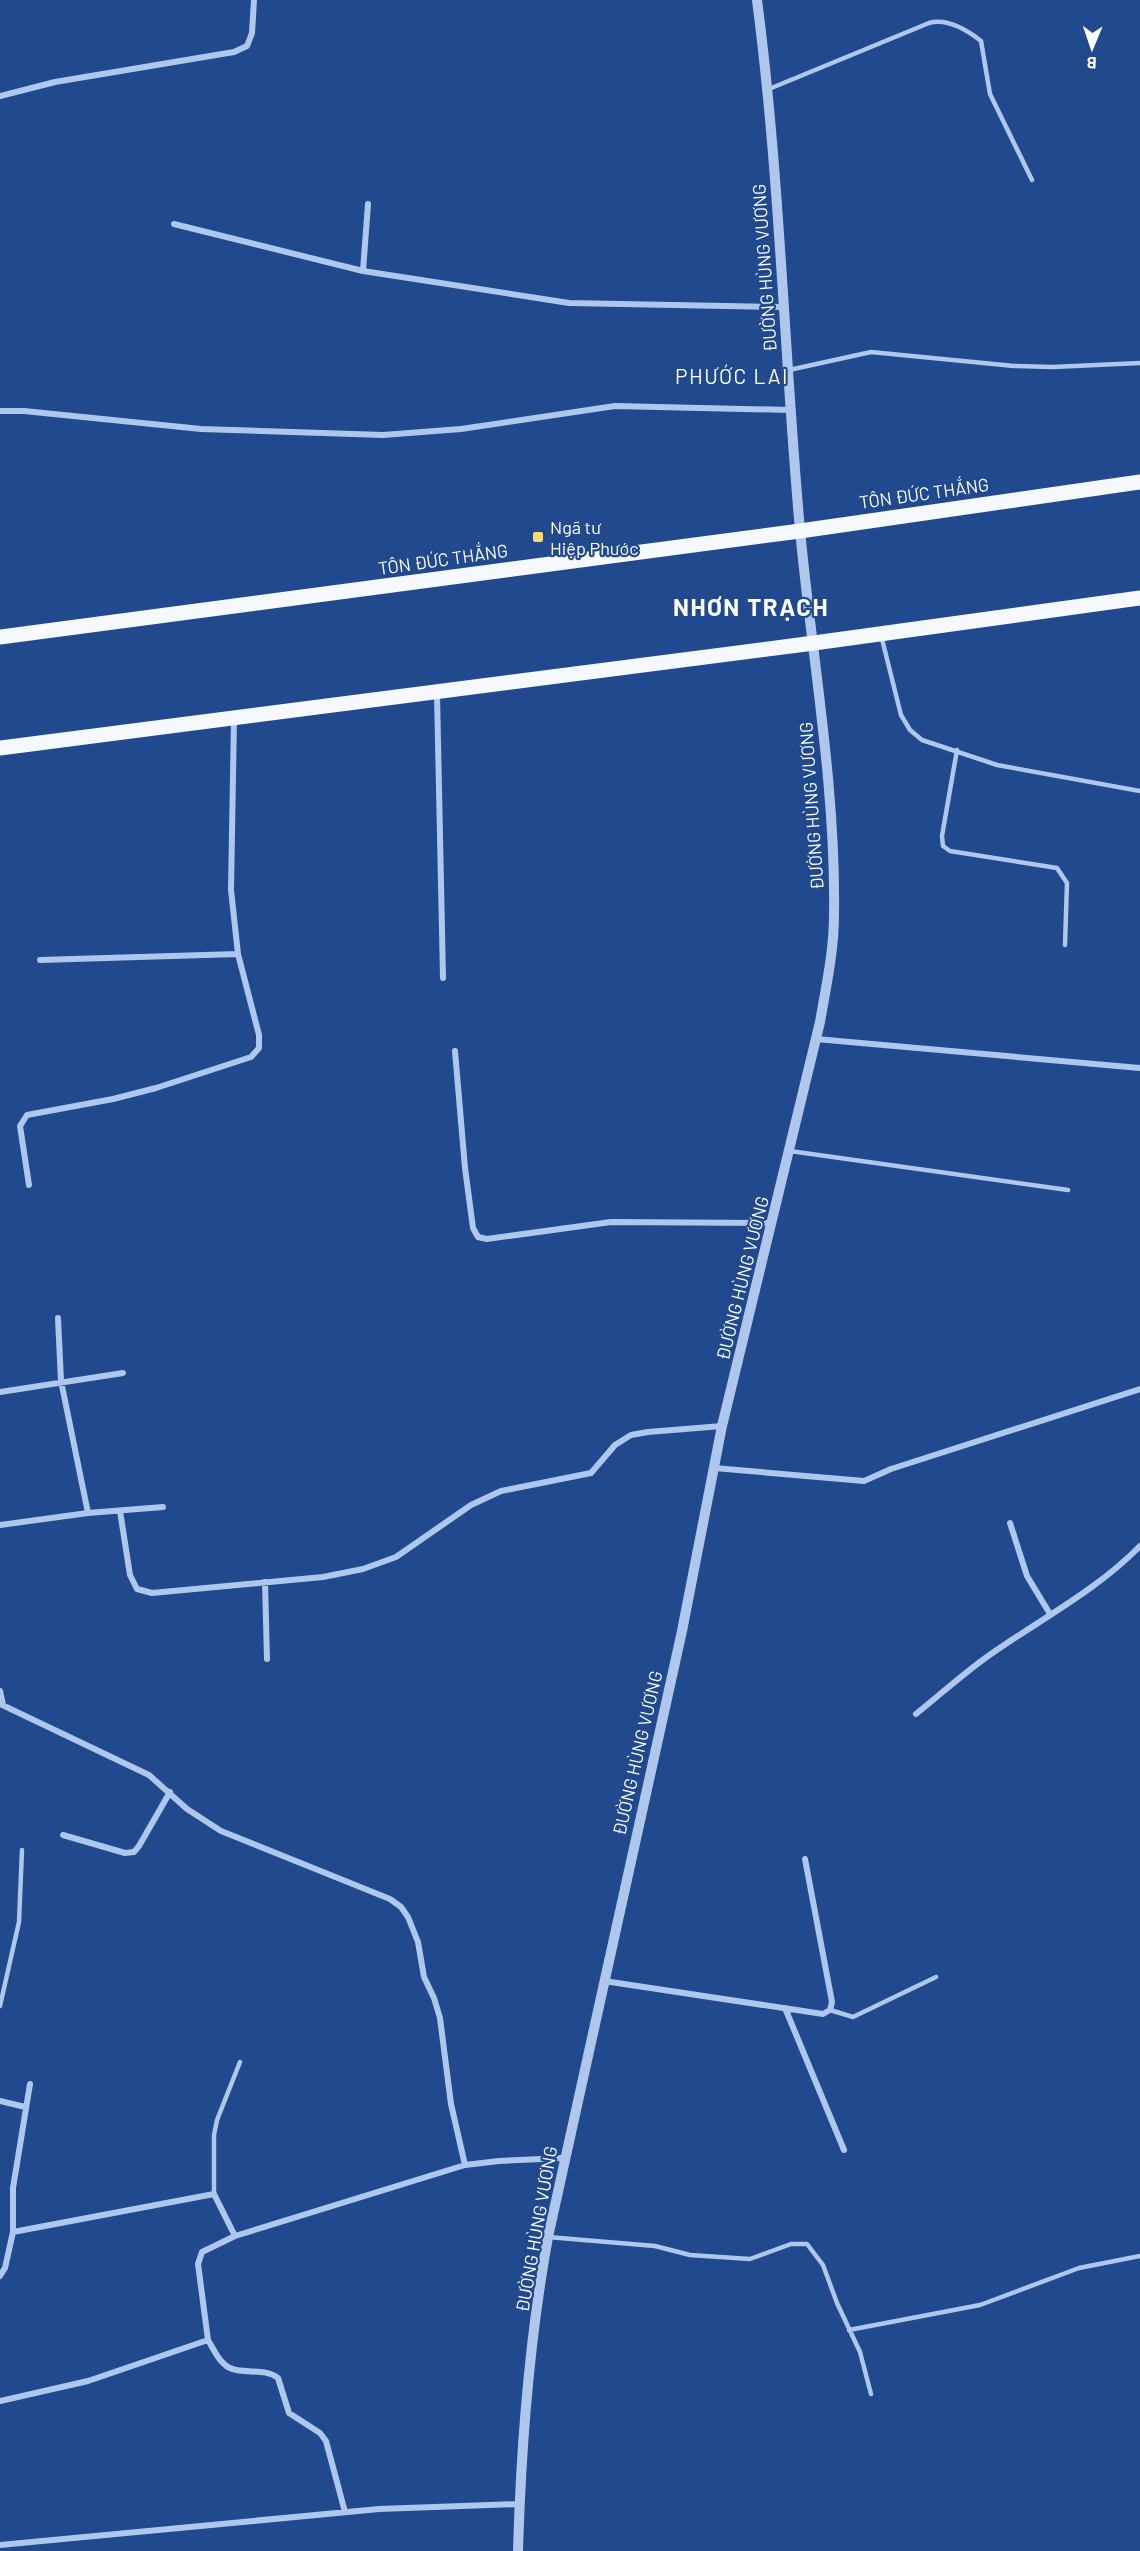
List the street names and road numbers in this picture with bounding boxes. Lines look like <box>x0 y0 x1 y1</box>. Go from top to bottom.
street label: ĐƯỜNG HÙNG VƯƠNG <box>747 183 781 353</box>
street label: TÔN ĐỨC THẮNG <box>858 472 990 513</box>
street label: TÔN ĐỨC THẮNG <box>377 538 509 579</box>
street label: ĐƯỜNG HÙNG VƯƠNG <box>794 721 828 891</box>
street label: ĐƯỜNG HÙNG VƯƠNG <box>711 1194 773 1362</box>
street label: ĐƯỜNG HÙNG VƯƠNG <box>607 1669 667 1837</box>
street label: ĐƯỜNG HÙNG VƯƠNG <box>511 2144 561 2314</box>

